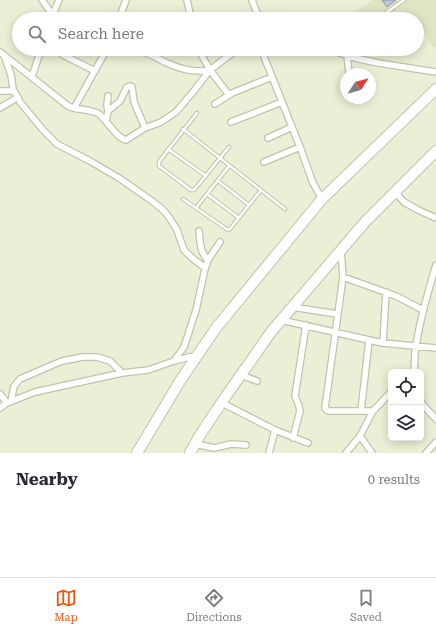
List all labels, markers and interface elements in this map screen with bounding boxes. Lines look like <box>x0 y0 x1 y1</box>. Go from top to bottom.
search box <box>12 12 424 56</box>
icon: search <box>26 23 48 45</box>
text: Search here <box>58 25 144 43</box>
north arrow <box>340 68 376 104</box>
map controls <box>388 369 424 441</box>
button: locate <box>388 369 424 405</box>
button: layers <box>388 405 424 441</box>
text: Nearby <box>16 469 78 489</box>
text: 0 results <box>368 472 420 487</box>
tab: Map <box>54 587 78 624</box>
tab: Directions <box>186 587 242 624</box>
tab: Saved <box>350 587 382 624</box>

